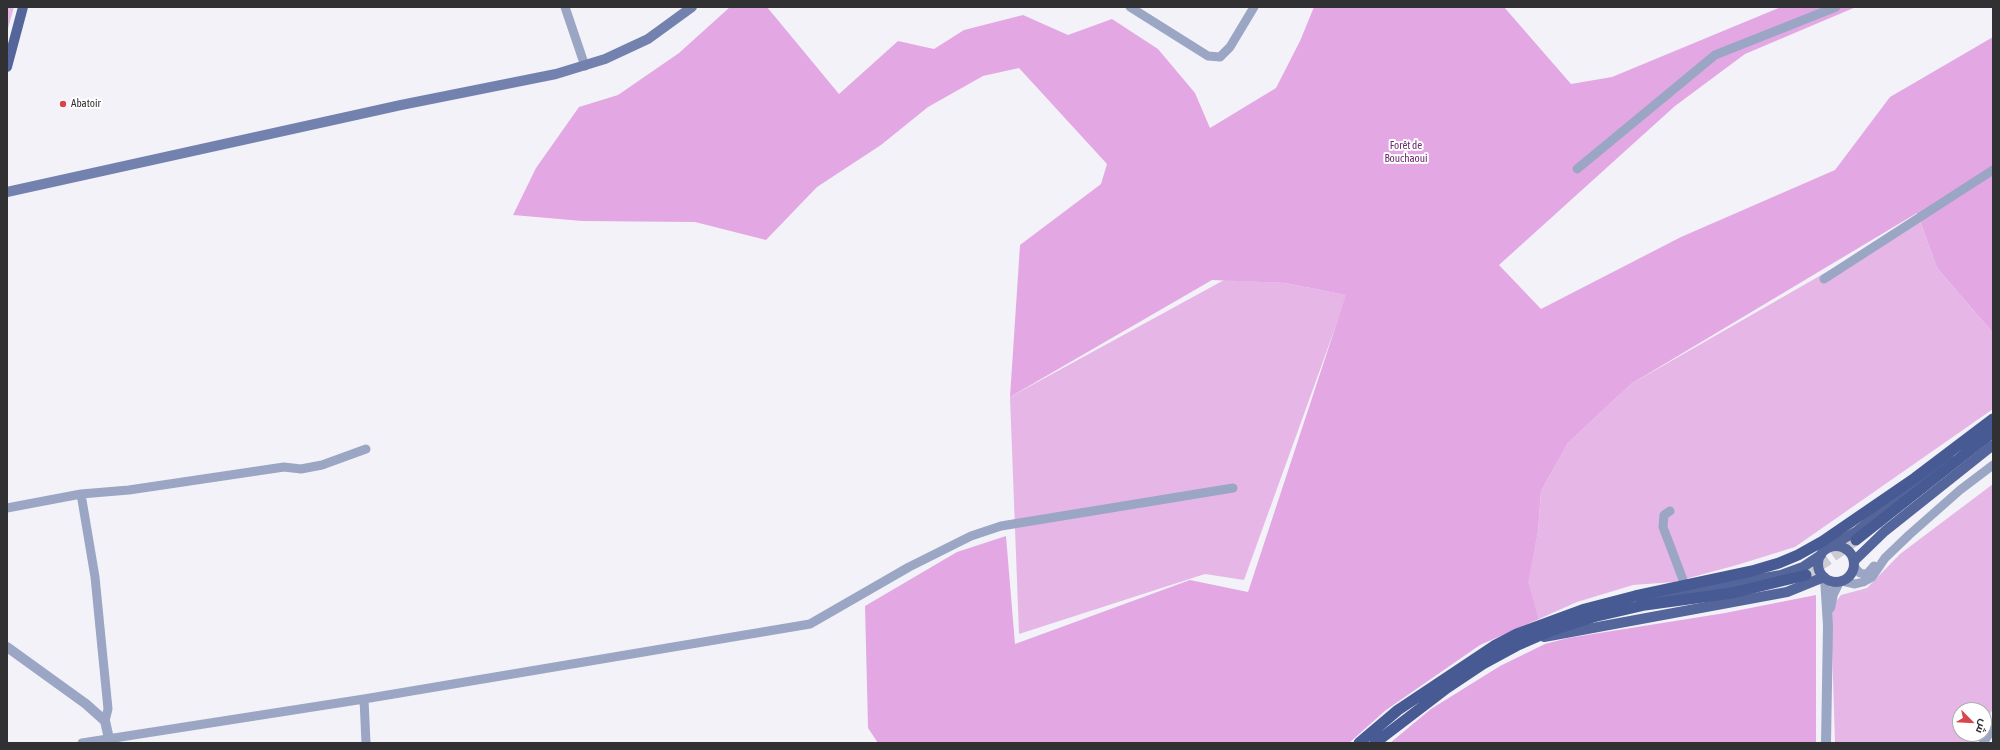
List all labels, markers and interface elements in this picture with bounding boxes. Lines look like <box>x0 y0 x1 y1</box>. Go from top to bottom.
place label: Abatoir <box>71 97 101 111</box>
marker: Abatoir <box>58 99 68 109</box>
park label: Forêt de Bouchaoui <box>1384 139 1428 165</box>
north arrow <box>1952 702 1992 742</box>
text: ش <box>1974 718 1990 735</box>

